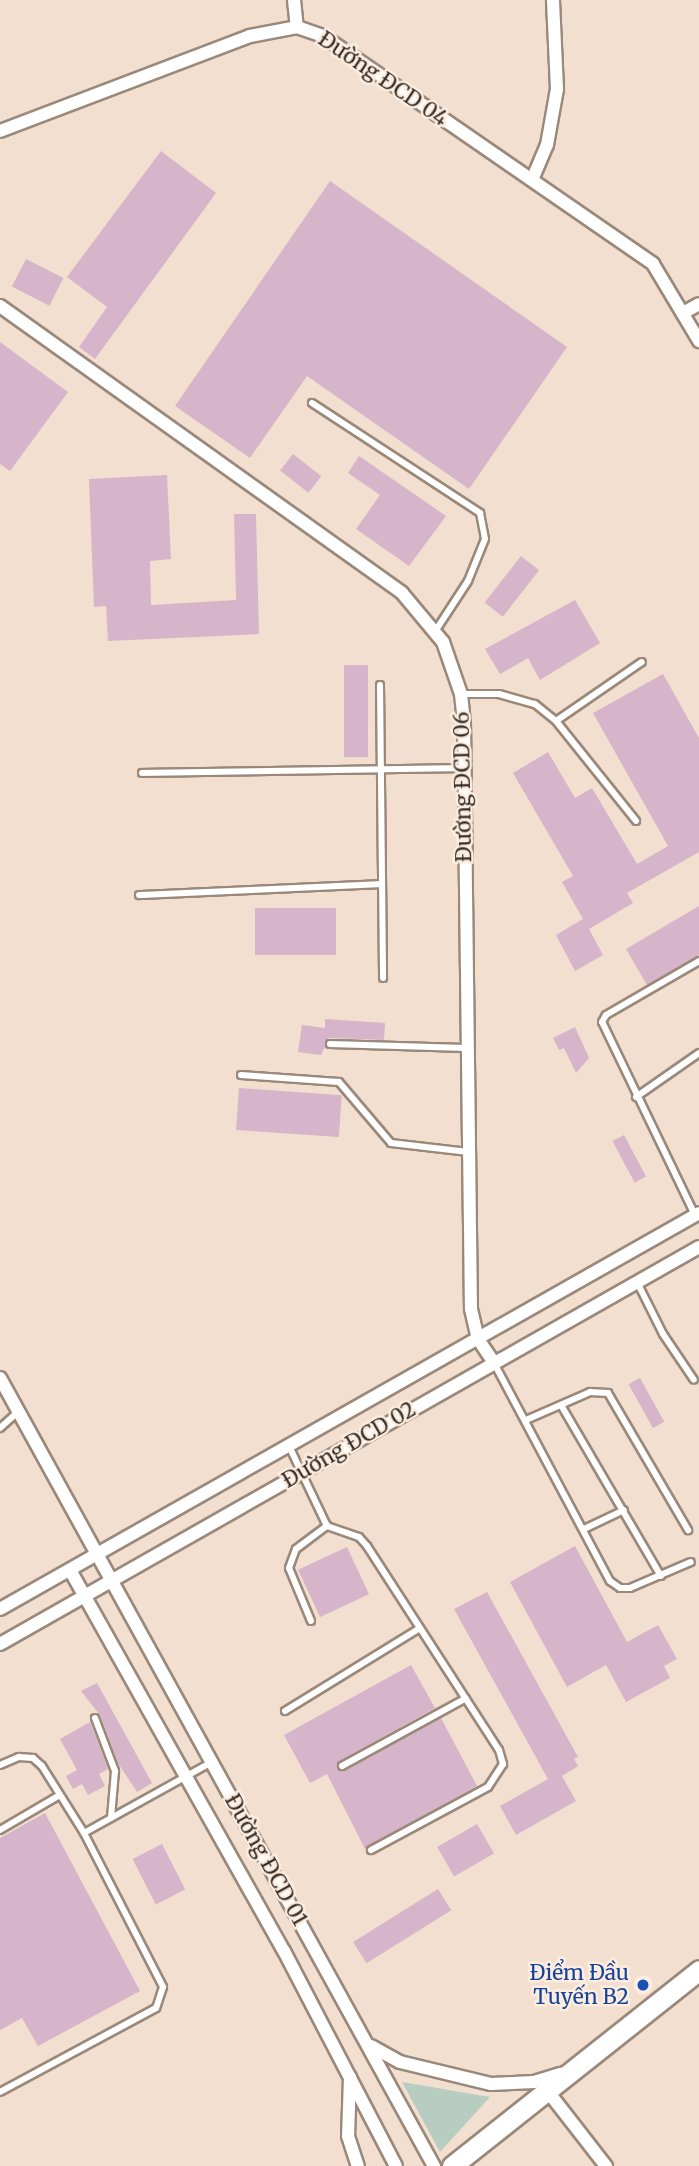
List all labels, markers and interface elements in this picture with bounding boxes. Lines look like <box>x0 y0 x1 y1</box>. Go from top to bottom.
street label: Đường ĐCD 04 <box>314 26 452 132</box>
street label: Đường ĐCD 06 <box>449 711 477 863</box>
street label: Đường ĐCD 02 <box>278 1397 420 1493</box>
street label: Đường ĐCD 01 <box>219 1790 313 1930</box>
place label: Điểm Đầu Tuyến B2 <box>530 1960 629 2010</box>
marker: Điểm Đầu Tuyến B2 <box>635 1977 651 1993</box>

